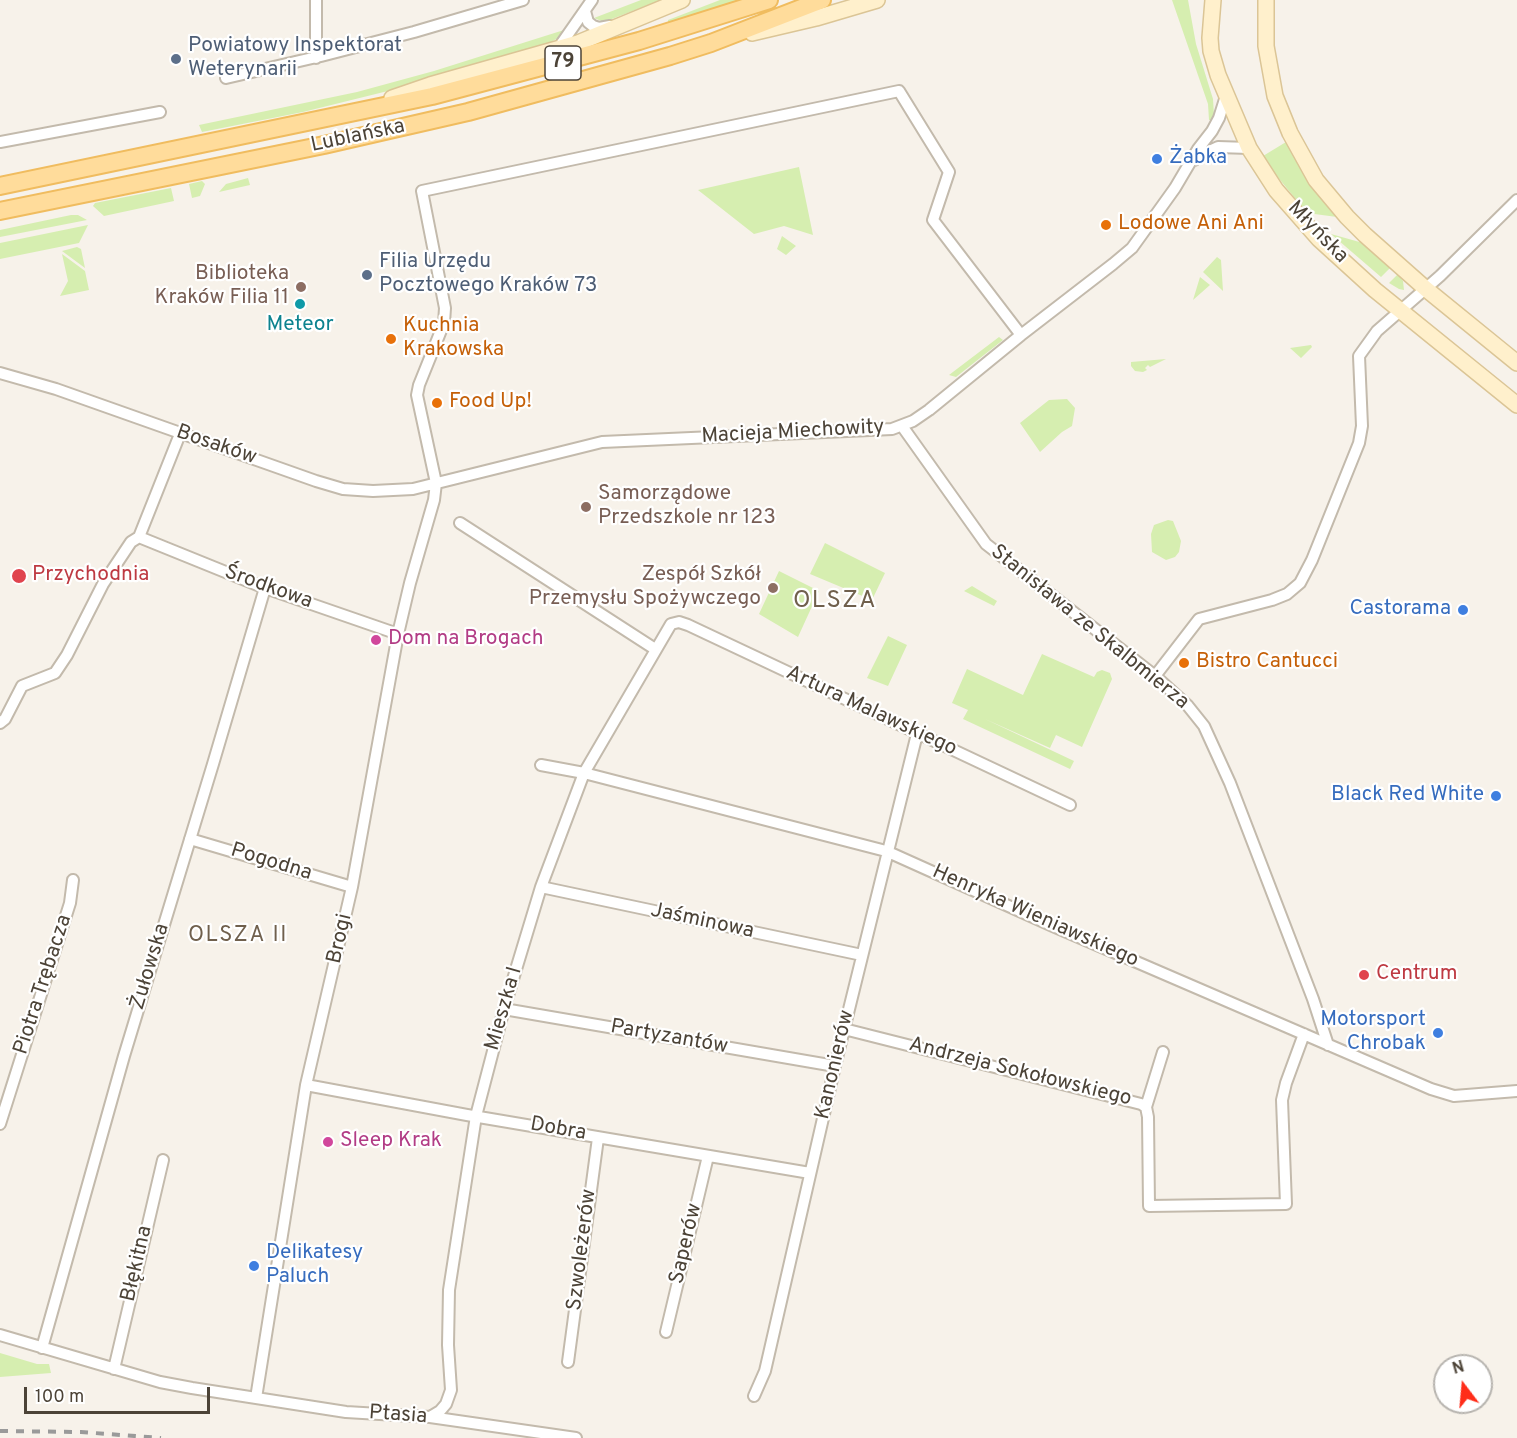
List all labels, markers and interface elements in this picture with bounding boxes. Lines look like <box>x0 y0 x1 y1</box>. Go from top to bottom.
place label: Powiatowy Inspektorat Weterynarii <box>188 34 402 84</box>
road number: 79 <box>545 46 581 80</box>
marker: Powiatowy Inspektorat Weterynarii <box>169 52 183 66</box>
street label: Lublańska <box>309 115 407 159</box>
place label: Żabka <box>1169 146 1227 172</box>
marker: Żabka <box>1150 152 1164 166</box>
street label: Młyńska <box>1281 197 1353 269</box>
place label: Lodowe Ani Ani <box>1118 212 1264 238</box>
marker: Lodowe Ani Ani <box>1099 218 1113 232</box>
place label: Filia Urzędu Pocztowego Kraków 73 <box>379 250 597 300</box>
place label: Biblioteka Kraków Filia 11 <box>155 262 289 312</box>
marker: Filia Urzędu Pocztowego Kraków 73 <box>360 268 374 282</box>
marker: Biblioteka Kraków Filia 11 <box>294 280 308 294</box>
marker: Meteor <box>293 297 307 311</box>
place label: Meteor <box>266 313 334 339</box>
place label: Kuchnia Krakowska <box>403 314 504 364</box>
marker: Kuchnia Krakowska <box>384 332 398 346</box>
place label: Food Up! <box>449 390 532 416</box>
marker: Food Up! <box>430 396 444 410</box>
street label: Macieja Miechowity <box>701 416 885 450</box>
street label: Bosaków <box>172 421 260 471</box>
place label: Samorządowe Przedszkole nr 123 <box>598 482 776 532</box>
marker: Samorządowe Przedszkole nr 123 <box>579 500 593 514</box>
street label: Stanisława ze Skalbmierza <box>985 540 1193 716</box>
street label: Środkowa <box>220 560 316 616</box>
place label: Przychodnia <box>32 563 149 589</box>
place label: Zespół Szkół Przemysłu Spożywczego <box>529 563 761 613</box>
marker: Przychodnia <box>10 567 28 585</box>
marker: Zespół Szkół Przemysłu Spożywczego <box>766 581 780 595</box>
district label: OLSZA <box>793 588 877 616</box>
place label: Castorama <box>1349 597 1451 623</box>
marker: Castorama <box>1456 603 1470 617</box>
place label: Dom na Brogach <box>388 627 544 653</box>
marker: Dom na Brogach <box>369 633 383 647</box>
place label: Bistro Cantucci <box>1196 650 1338 676</box>
marker: Bistro Cantucci <box>1177 656 1191 670</box>
street label: Artura Malawskiego <box>781 661 961 763</box>
place label: Black Red White <box>1331 783 1484 809</box>
marker: Black Red White <box>1489 789 1503 803</box>
street label: Pogodna <box>227 839 315 887</box>
street label: Henryka Wieniawskiego <box>928 860 1142 974</box>
street label: Jaśminowa <box>648 899 756 945</box>
street label: Brogi <box>323 911 359 967</box>
street label: Piotra Trębacza <box>10 912 78 1058</box>
street label: Żułowska <box>126 921 176 1013</box>
district label: OLSZA II <box>188 924 288 950</box>
place label: Centrum <box>1376 962 1458 988</box>
street label: Mieszka I <box>481 964 529 1054</box>
marker: Centrum <box>1357 968 1371 982</box>
street label: Kanonierów <box>811 1008 861 1122</box>
place label: Motorsport Chrobak <box>1320 1008 1426 1058</box>
street label: Partyzantów <box>608 1015 730 1061</box>
marker: Motorsport Chrobak <box>1431 1026 1445 1040</box>
street label: Andrzeja Sokołowskiego <box>906 1033 1134 1113</box>
street label: Dobra <box>528 1113 588 1147</box>
place label: Sleep Krak <box>340 1129 442 1155</box>
marker: Sleep Krak <box>321 1135 335 1149</box>
street label: Szwoleżerów <box>563 1188 603 1312</box>
street label: Saperów <box>666 1201 708 1287</box>
street label: Błękitna <box>117 1224 159 1304</box>
place label: Delikatesy Paluch <box>266 1241 363 1291</box>
marker: Delikatesy Paluch <box>247 1259 261 1273</box>
north arrow <box>1433 1354 1493 1414</box>
text: N <box>1450 1357 1467 1380</box>
scale bar <box>27 1375 213 1413</box>
text: 100 m <box>35 1386 84 1409</box>
street label: Ptasia <box>368 1401 428 1431</box>

